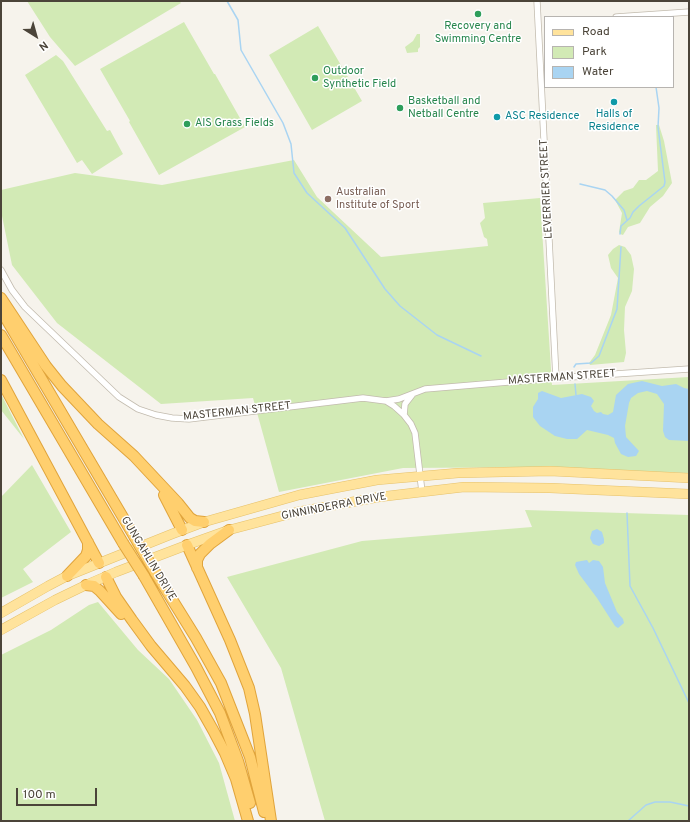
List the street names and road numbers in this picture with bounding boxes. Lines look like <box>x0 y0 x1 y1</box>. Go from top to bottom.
street label: LEVERRIER STREET <box>538 139 556 239</box>
street label: MASTERMAN STREET <box>508 368 616 388</box>
street label: MASTERMAN STREET <box>182 400 292 424</box>
street label: GINNINDERRA DRIVE <box>280 490 388 524</box>
street label: GUNGAHLIN DRIVE <box>118 514 178 604</box>

